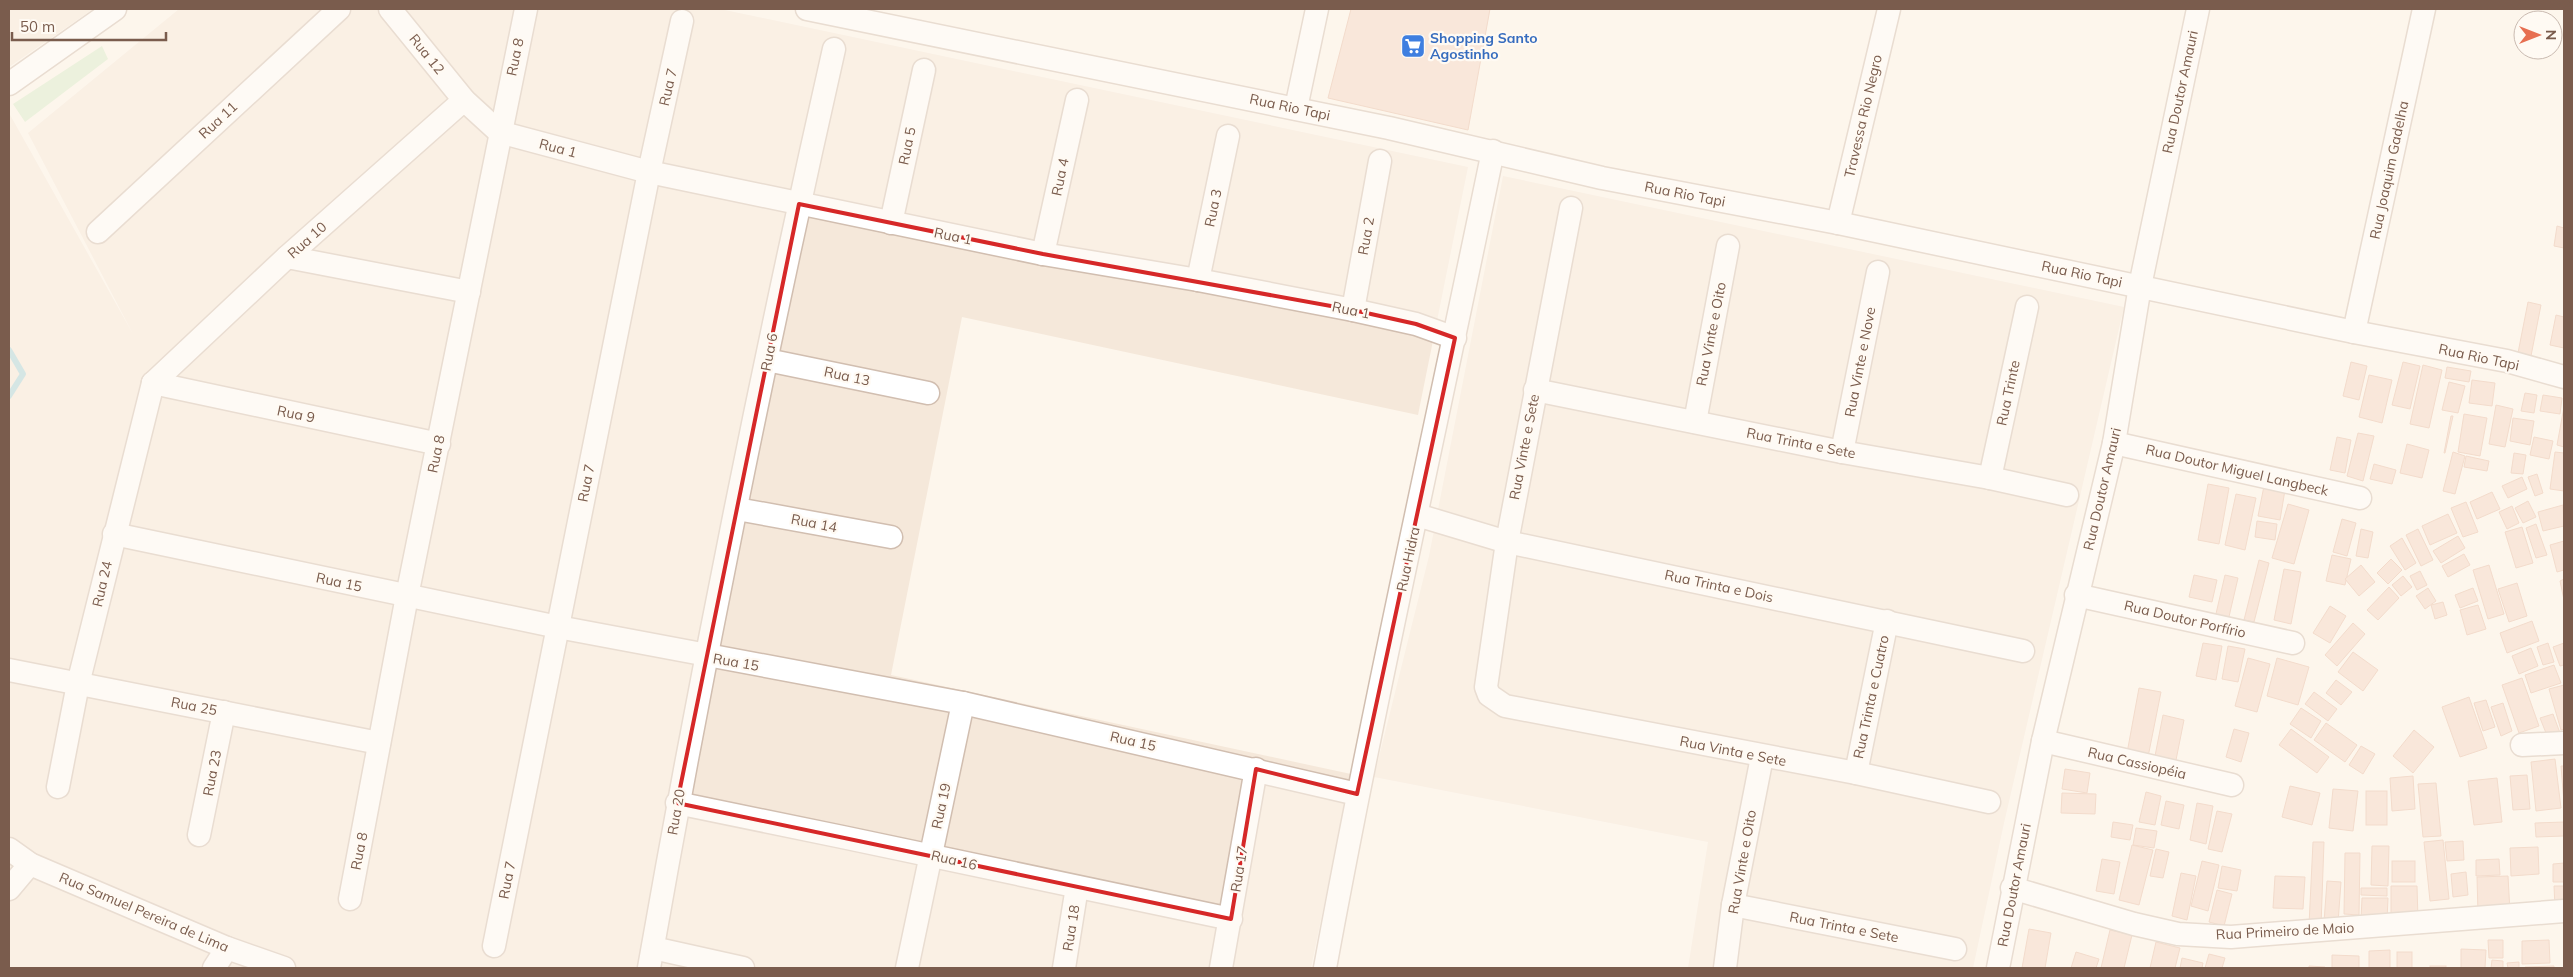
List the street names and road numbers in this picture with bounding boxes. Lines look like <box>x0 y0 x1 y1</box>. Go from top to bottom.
street label: Rua Doutor Amauri <box>2158 29 2202 155</box>
street label: Rua 12 <box>405 30 449 78</box>
street label: Rua 8 <box>502 36 528 78</box>
street label: Travessa Rio Negro <box>1840 53 1886 179</box>
street label: Rua 7 <box>655 66 681 108</box>
street label: Rua Rio Tapi <box>1248 90 1332 124</box>
street label: Rua 11 <box>195 98 241 142</box>
street label: Rua Joaquim Gadelha <box>2366 99 2412 241</box>
street label: Rua 5 <box>894 125 920 167</box>
street label: Rua 1 <box>537 134 579 162</box>
street label: Rua 4 <box>1047 156 1073 198</box>
street label: Rua Rio Tapi <box>1643 177 1727 211</box>
street label: Rua 3 <box>1200 187 1226 229</box>
street label: Rua 2 <box>1354 216 1378 256</box>
street label: Rua 10 <box>284 218 330 262</box>
street label: Rua 1 <box>932 223 974 249</box>
street label: Rua Rio Tapi <box>2040 257 2124 291</box>
street label: Rua Vinte e Oito <box>1692 281 1730 387</box>
street label: Rua 1 <box>1330 297 1372 323</box>
street label: Rua Vinte e Nove <box>1840 305 1880 419</box>
street label: Rua 6 <box>757 332 781 372</box>
street label: Rua Rio Tapi <box>2437 340 2521 374</box>
street label: Rua Trinte <box>1992 359 2024 427</box>
street label: Rua 13 <box>822 362 872 390</box>
street label: Rua Vinte e Sete <box>1505 393 1543 501</box>
street label: Rua 9 <box>275 401 317 427</box>
street label: Rua Trinta e Sete <box>1745 424 1857 462</box>
street label: Rua Doutor Amauri <box>2079 426 2125 552</box>
street label: Rua 8 <box>423 433 449 475</box>
street label: Rua Doutor Miguel Langbeck <box>2144 440 2331 500</box>
street label: Rua 7 <box>574 463 598 503</box>
street label: Rua 14 <box>789 510 839 536</box>
street label: Rua Hidra <box>1392 525 1424 593</box>
street label: Rua 24 <box>88 559 116 609</box>
street label: Rua Trinta e Dois <box>1663 566 1775 606</box>
street label: Rua 15 <box>314 568 364 596</box>
street label: Rua Doutor Porfírio <box>2122 596 2248 642</box>
street label: Rua Trinta e Cuatro <box>1849 634 1893 760</box>
street label: Rua 15 <box>711 649 761 675</box>
street label: Rua 25 <box>169 693 219 719</box>
street label: Rua 15 <box>1108 727 1158 755</box>
street label: Rua Vinta e Sete <box>1678 732 1788 770</box>
street label: Rua Cassiopéia <box>2086 743 2188 783</box>
street label: Rua 23 <box>199 748 225 798</box>
street label: Rua 19 <box>927 781 955 831</box>
street label: Rua 20 <box>663 787 689 837</box>
street label: Rua Vinte e Oito <box>1724 809 1760 915</box>
street label: Rua Doutor Amauri <box>1993 822 2035 948</box>
street label: Rua 8 <box>347 831 371 871</box>
street label: Rua 17 <box>1226 845 1252 893</box>
street label: Rua 16 <box>929 846 979 874</box>
street label: Rua 7 <box>495 860 519 900</box>
street label: Rua Samuel Pereira de Lima <box>56 868 232 956</box>
street label: Rua 18 <box>1058 904 1084 952</box>
street label: Rua Trinta e Sete <box>1788 908 1900 946</box>
street label: Rua Primeiro de Maio <box>2215 918 2355 944</box>

